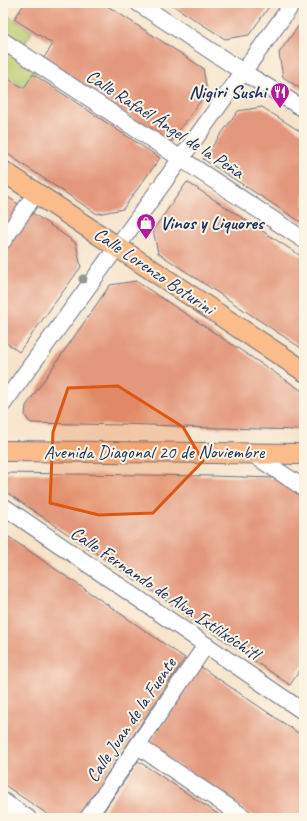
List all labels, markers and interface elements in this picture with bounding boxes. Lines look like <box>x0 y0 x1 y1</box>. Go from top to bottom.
street label: Calle Rafaél Ángel de la Peña <box>81 64 250 185</box>
place label: Nigiri Sushi <box>189 80 268 104</box>
restaurant icon: Nigiri Sushi <box>269 81 291 109</box>
place label: Vinos y Liquores <box>160 211 266 235</box>
shop icon: Vinos y Liquores <box>135 212 157 240</box>
street label: Calle Lorenzo Boturini <box>89 222 221 322</box>
street label: Avenida Diagonal 20 de Noviembre <box>44 440 266 464</box>
street label: Calle Fernando de Alva Ixtlilxóchitl <box>66 521 267 667</box>
street label: Calle Juan de la Fuente <box>80 652 183 787</box>

